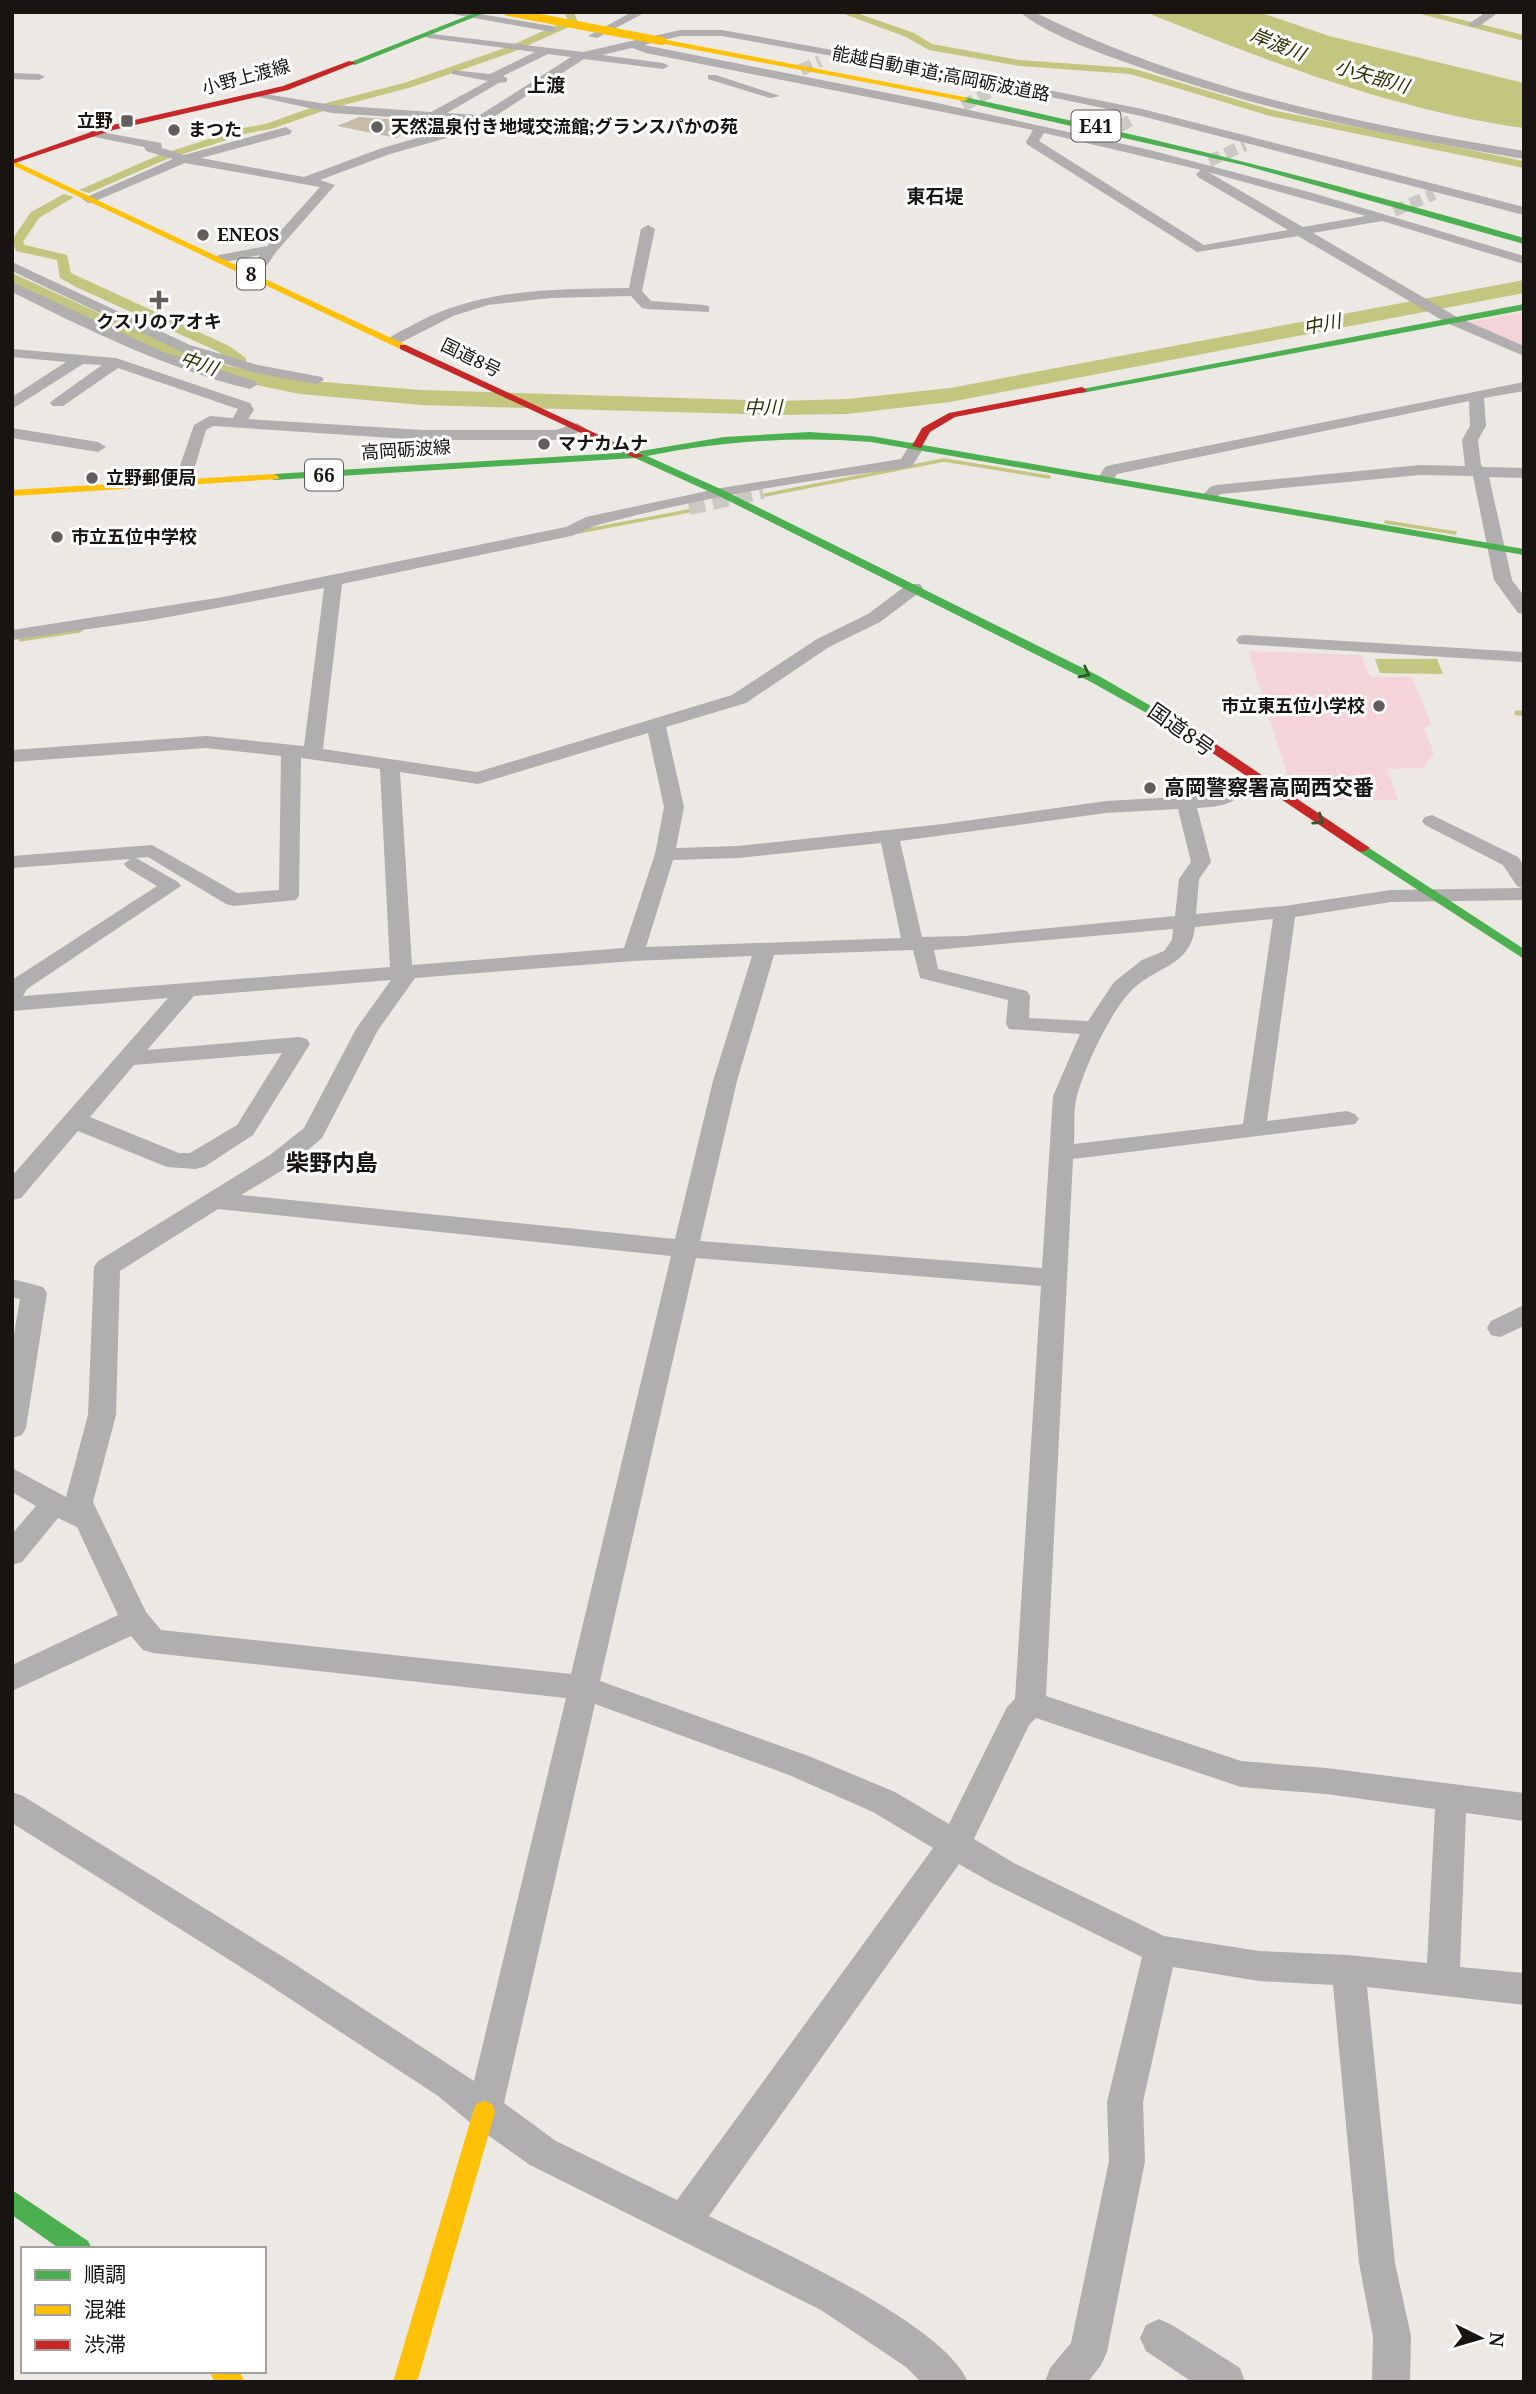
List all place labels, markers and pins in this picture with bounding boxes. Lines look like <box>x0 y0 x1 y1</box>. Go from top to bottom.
place label: 立野 <box>77 108 113 132</box>
marker: 立野 <box>119 113 135 129</box>
place label: 天然温泉付き地域交流館;グランスパかの苑 <box>391 114 738 138</box>
place label: まつた <box>188 117 242 141</box>
marker: 天然温泉付き地域交流館;グランスパかの苑 <box>369 119 385 135</box>
marker: まつた <box>166 122 182 138</box>
place label: ENEOS <box>217 222 279 246</box>
marker: ENEOS <box>195 227 211 243</box>
marker: クスリのアオキ <box>151 292 167 308</box>
place label: クスリのアオキ <box>96 309 222 333</box>
place label: マナカムナ <box>558 431 648 455</box>
marker: マナカムナ <box>536 436 552 452</box>
place label: 立野郵便局 <box>106 465 196 489</box>
marker: 立野郵便局 <box>84 470 100 486</box>
place label: 市立五位中学校 <box>71 524 197 548</box>
marker: 市立五位中学校 <box>49 529 65 545</box>
place label: 市立東五位小学校 <box>1221 693 1365 717</box>
marker: 市立東五位小学校 <box>1371 698 1387 714</box>
place label: 高岡警察署高岡西交番 <box>1164 773 1374 801</box>
marker: 高岡警察署高岡西交番 <box>1142 780 1158 796</box>

